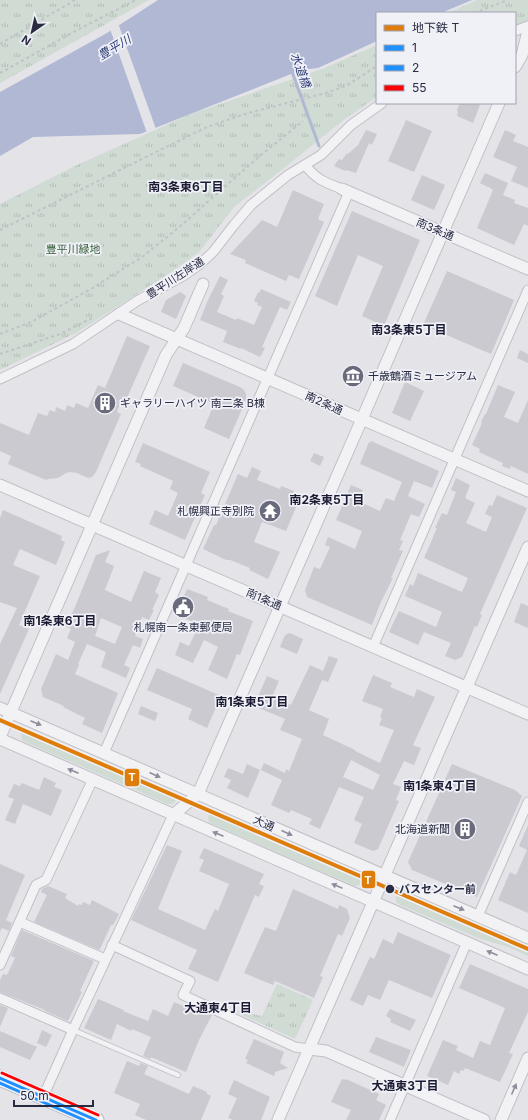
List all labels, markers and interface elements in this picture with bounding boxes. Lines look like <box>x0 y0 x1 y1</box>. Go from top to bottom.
north arrow <box>12 12 52 52</box>
legend <box>376 12 516 104</box>
text: 地下鉄 T <box>412 20 459 35</box>
water label: 豊平川 <box>95 30 135 63</box>
text: N <box>19 32 34 48</box>
text: 1 <box>412 40 417 55</box>
water label: 水道橋 <box>288 51 315 91</box>
text: 2 <box>412 60 419 75</box>
text: 55 <box>412 80 427 95</box>
district label: 南3条東6丁目 <box>148 179 224 194</box>
street label: 南3条通 <box>414 215 456 243</box>
park label: 豊平川緑地 <box>46 242 101 256</box>
street label: 豊平川左岸通 <box>144 254 206 302</box>
district label: 南3条東5丁目 <box>371 322 447 337</box>
museum icon: 千歳鶴酒ミュージアム <box>340 363 366 389</box>
place label: 千歳鶴酒ミュージアム <box>368 369 477 383</box>
street label: 南2条通 <box>303 389 345 417</box>
building icon: ギャラリーハイツ 南二条 B棟 <box>92 390 118 416</box>
place label: ギャラリーハイツ 南二条 B棟 <box>120 396 265 410</box>
district label: 南2条東5丁目 <box>289 492 365 507</box>
temple icon: 札幌興正寺別院 <box>257 498 283 524</box>
place label: 札幌興正寺別院 <box>177 504 254 518</box>
street label: 南1条通 <box>244 585 284 613</box>
public building icon: 札幌南一条東郵便局 <box>170 594 196 620</box>
district label: 南1条東6丁目 <box>24 613 96 628</box>
place label: 札幌南一条東郵便局 <box>134 620 233 634</box>
district label: 南1条東5丁目 <box>216 694 288 709</box>
one-way arrow <box>30 721 42 727</box>
one-way arrow <box>68 768 79 774</box>
line badge: T <box>124 768 140 787</box>
text: T <box>128 770 136 784</box>
one-way arrow <box>149 772 161 779</box>
district label: 南1条東4丁目 <box>403 778 477 793</box>
street label: 大通 <box>251 812 277 834</box>
building icon: 北海道新聞 <box>452 816 478 842</box>
place label: 北海道新聞 <box>395 822 450 836</box>
one-way arrow <box>281 830 292 836</box>
one-way arrow <box>211 831 223 837</box>
line badge: T <box>361 870 376 889</box>
text: T <box>364 873 372 887</box>
place label: バスセンター前 <box>399 882 476 896</box>
one-way arrow <box>332 883 343 889</box>
marker: バスセンター前 <box>384 883 396 895</box>
one-way arrow <box>453 905 465 911</box>
one-way arrow <box>486 950 498 956</box>
district label: 大通東4丁目 <box>184 1000 252 1015</box>
district label: 大通東3丁目 <box>371 1078 439 1093</box>
scale bar <box>14 1082 93 1108</box>
one-way arrow <box>512 1083 518 1095</box>
text: 50 m <box>20 1088 49 1103</box>

